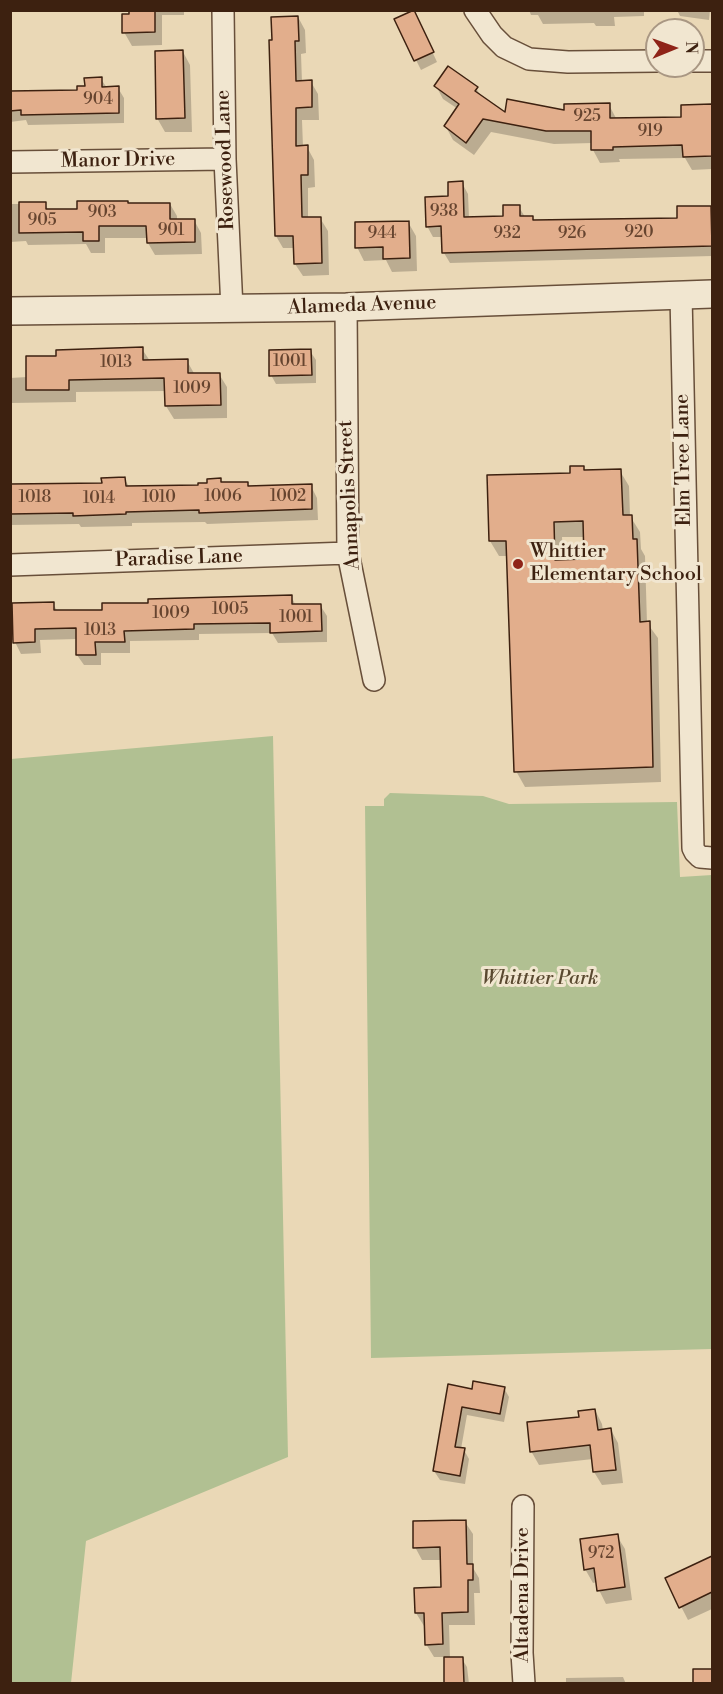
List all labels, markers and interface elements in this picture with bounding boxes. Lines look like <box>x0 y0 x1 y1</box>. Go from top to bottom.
north arrow <box>645 18 705 78</box>
text: N <box>681 41 701 54</box>
street label: Rosewood Lane <box>212 89 240 231</box>
house number: 904 <box>83 90 113 110</box>
house number: 925 <box>573 107 601 127</box>
house number: 919 <box>637 122 663 142</box>
street label: Manor Drive <box>60 148 176 174</box>
house number: 938 <box>430 202 458 222</box>
house number: 903 <box>87 203 117 223</box>
house number: 905 <box>27 211 57 231</box>
house number: 901 <box>158 221 184 241</box>
house number: 920 <box>624 223 654 243</box>
house number: 944 <box>368 224 396 244</box>
house number: 932 <box>493 224 521 244</box>
house number: 926 <box>558 224 586 244</box>
street label: Alameda Avenue <box>287 291 437 321</box>
house number: 1001 <box>273 352 307 372</box>
house number: 1013 <box>100 353 132 373</box>
house number: 1009 <box>173 379 211 399</box>
street label: Elm Tree Lane <box>671 393 697 527</box>
street label: Annapolis Street <box>334 419 366 571</box>
house number: 1006 <box>204 487 242 507</box>
house number: 1002 <box>270 487 306 507</box>
house number: 1018 <box>19 488 51 508</box>
house number: 1010 <box>142 488 176 508</box>
house number: 1014 <box>83 489 115 509</box>
place label: Whittier Elementary School <box>530 540 702 587</box>
street label: Paradise Lane <box>115 545 243 573</box>
marker: Whittier Elementary School <box>511 557 525 571</box>
house number: 1005 <box>212 600 248 620</box>
house number: 1009 <box>152 604 190 624</box>
house number: 1001 <box>279 608 313 628</box>
house number: 1013 <box>84 621 116 641</box>
park label: Whittier Park <box>482 967 598 991</box>
street label: Altadena Drive <box>511 1527 535 1663</box>
house number: 972 <box>588 1544 614 1564</box>

